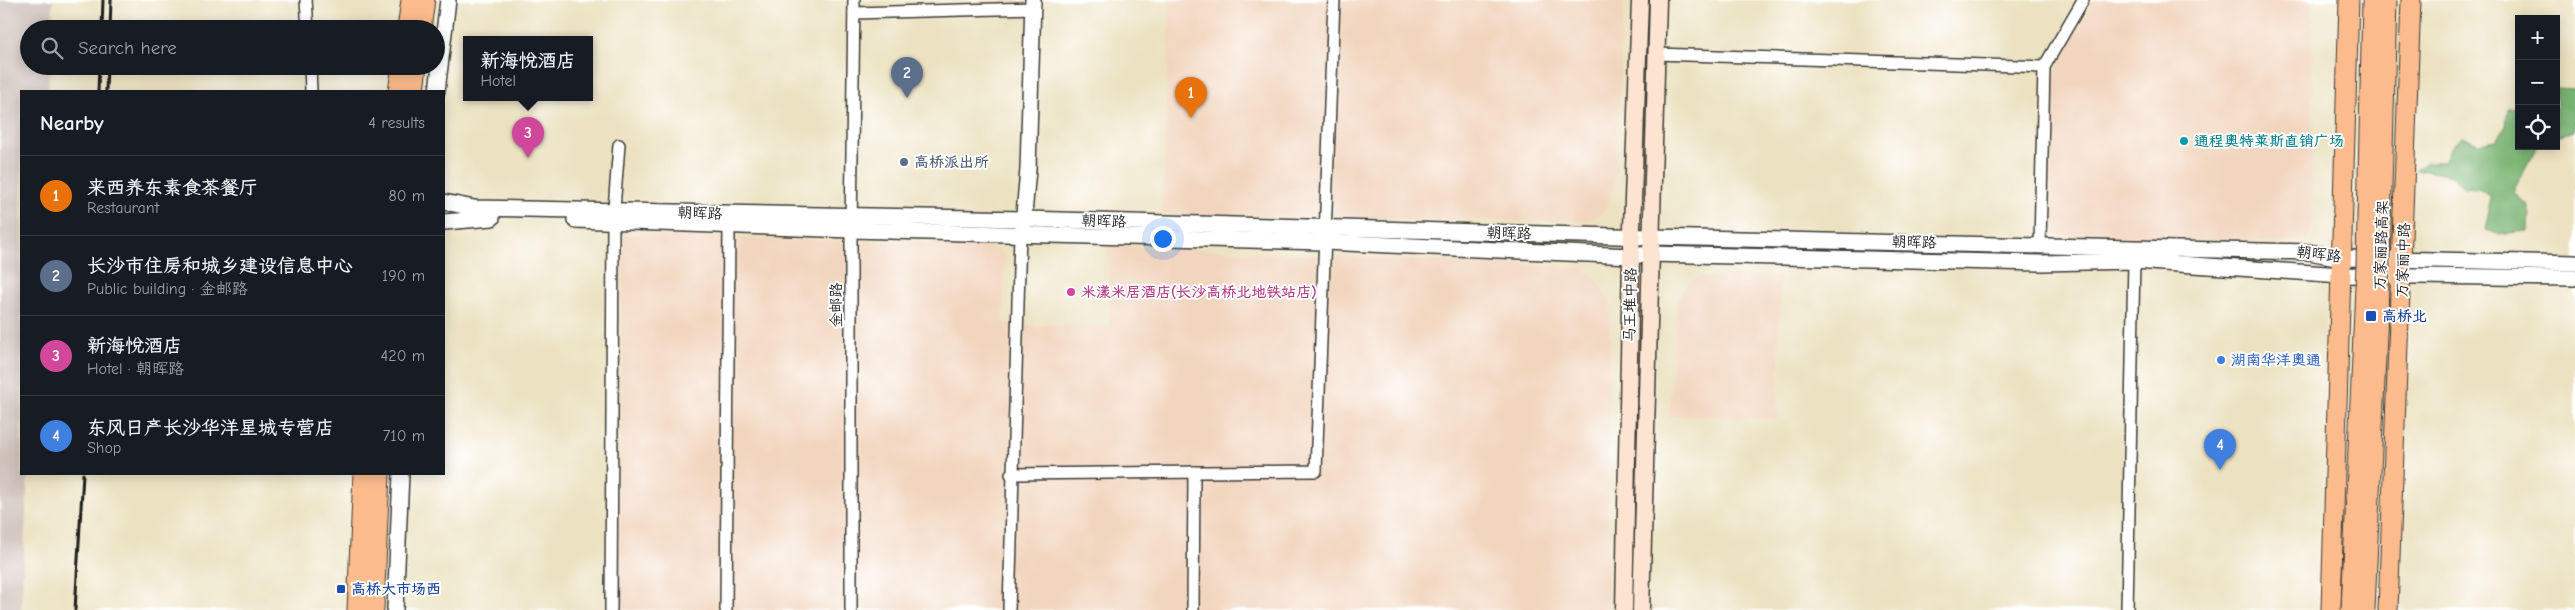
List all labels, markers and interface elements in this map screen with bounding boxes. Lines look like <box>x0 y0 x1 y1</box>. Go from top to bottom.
map controls <box>2515 15 2560 150</box>
button: + <box>2515 15 2560 60</box>
search box <box>20 20 445 75</box>
icon: search <box>38 34 66 62</box>
popup <box>463 36 593 101</box>
text: Search here <box>78 37 177 59</box>
text: 新海悦酒店 <box>480 50 576 72</box>
pin: 2 <box>891 57 923 98</box>
button: − <box>2515 60 2560 105</box>
text: Hotel <box>480 72 516 90</box>
pin: 1 <box>1175 77 1207 118</box>
button: locate <box>2515 105 2560 150</box>
text: Nearby <box>40 111 104 135</box>
text: 4 results <box>368 114 425 132</box>
pin: 3 <box>512 117 544 158</box>
place label: 通程奥特莱斯直销广场 <box>2194 132 2344 150</box>
marker: 通程奥特莱斯直销广场 <box>2178 135 2190 147</box>
place label: 高桥派出所 <box>914 153 989 171</box>
marker: 高桥派出所 <box>898 156 910 168</box>
text: 来西养东素食茶餐厅 <box>87 177 258 199</box>
text: 1 <box>53 187 59 205</box>
text: 80 m <box>388 187 425 205</box>
text: Restaurant <box>87 199 159 217</box>
street label: 万家丽路高架 <box>2370 200 2392 290</box>
street label: 朝晖路 <box>677 203 723 223</box>
street label: 朝晖路 <box>1081 211 1127 231</box>
street label: 万家丽中路 <box>2393 222 2413 298</box>
street label: 朝晖路 <box>1486 224 1532 242</box>
your location <box>1150 226 1176 252</box>
street label: 朝晖路 <box>1891 233 1937 251</box>
street label: 朝晖路 <box>2296 242 2342 266</box>
text: 长沙市住房和城乡建设信息中心 <box>87 255 353 277</box>
text: 2 <box>52 267 60 285</box>
text: 190 m <box>382 267 425 285</box>
street label: 马王堆中路 <box>1620 267 1640 343</box>
text: Public building · 金邮路 <box>87 280 248 298</box>
street label: 金邮路 <box>827 282 845 328</box>
place label: 米漾米居酒店(长沙高桥北地铁站店) <box>1081 283 1317 301</box>
marker: 米漾米居酒店(长沙高桥北地铁站店) <box>1065 286 1077 298</box>
place label: 高桥北 <box>2382 307 2427 325</box>
marker: 高桥北 <box>2364 309 2378 323</box>
text: 新海悦酒店 <box>87 335 182 357</box>
text: 3 <box>52 347 60 365</box>
text: 420 m <box>381 347 425 365</box>
place label: 湖南华洋奥通 <box>2231 351 2321 369</box>
marker: 湖南华洋奥通 <box>2215 354 2227 366</box>
text: Hotel · 朝晖路 <box>87 360 184 378</box>
text: 东风日产长沙华洋星城专营店 <box>87 417 334 439</box>
text: 4 <box>52 427 60 445</box>
text: 710 m <box>383 427 425 445</box>
pin: 4 <box>2204 429 2236 470</box>
text: Shop <box>87 439 121 457</box>
place label: 高桥大市场西 <box>351 580 441 598</box>
marker: 高桥大市场西 <box>335 583 347 595</box>

